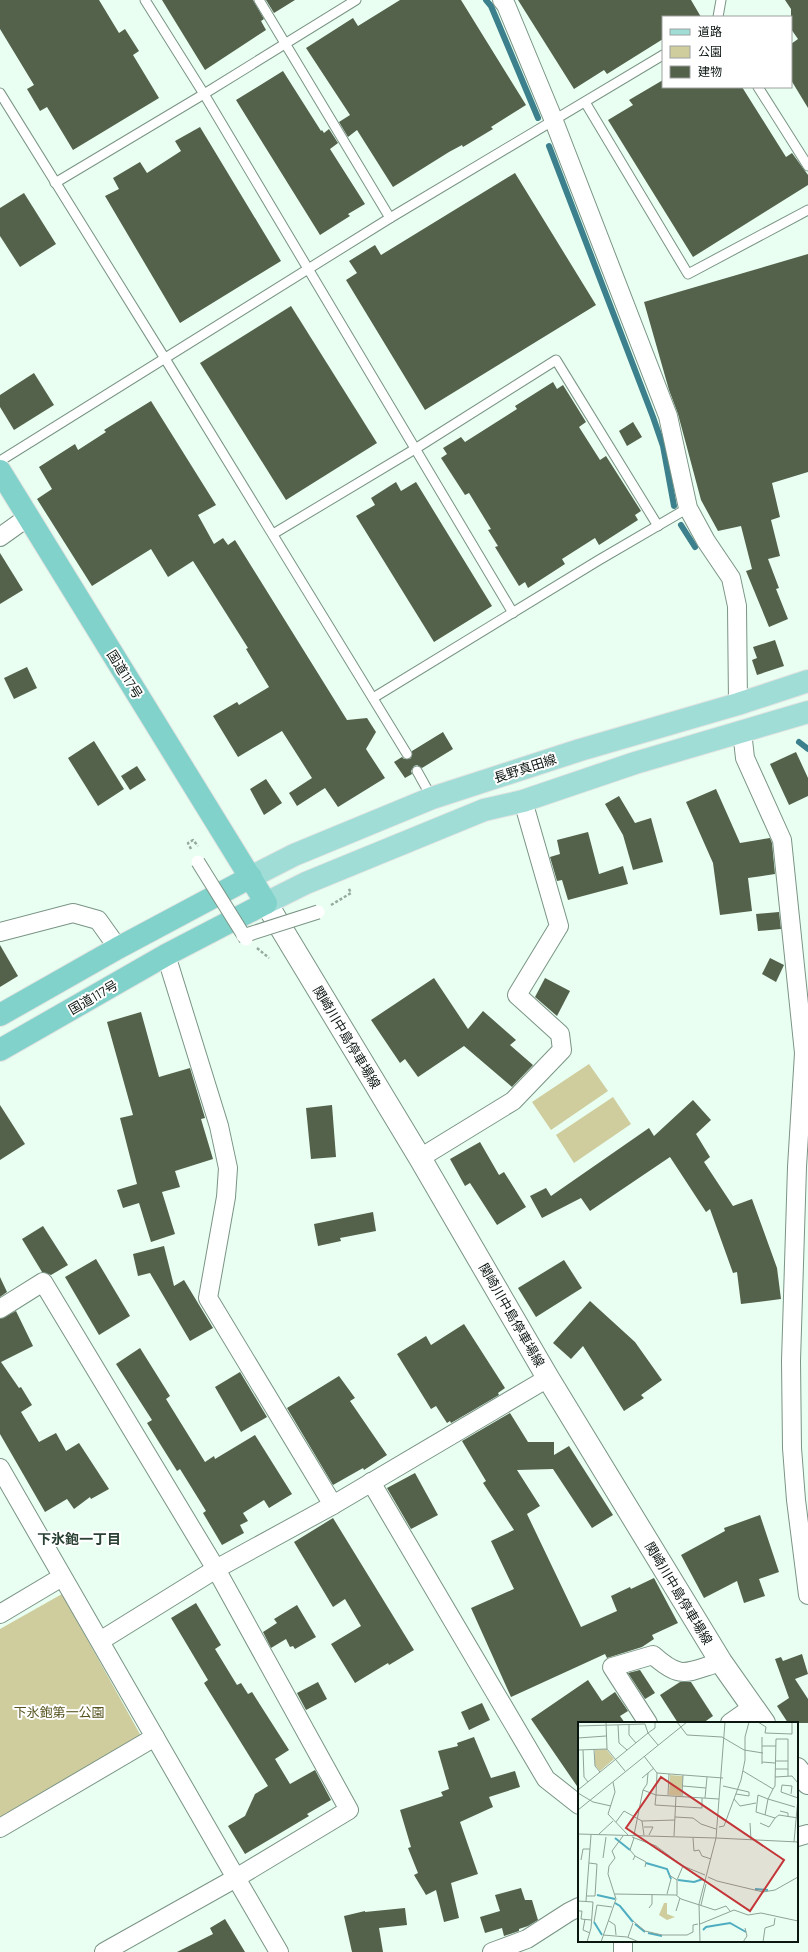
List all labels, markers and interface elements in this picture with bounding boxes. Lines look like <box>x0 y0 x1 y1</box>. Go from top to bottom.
legend <box>662 16 792 88</box>
text: 道路 <box>698 24 722 38</box>
text: 公園 <box>698 44 722 58</box>
text: 建物 <box>698 64 722 78</box>
street label: 国道117号 <box>104 647 146 701</box>
street label: 長野真田線 <box>492 750 558 786</box>
street label: 国道117号 <box>65 976 121 1018</box>
street label: 関崎川中島停車場線 <box>310 983 384 1091</box>
street label: 関崎川中島停車場線 <box>476 1260 548 1370</box>
district label: 下氷鉋一丁目 <box>37 1530 121 1547</box>
street label: 関崎川中島停車場線 <box>642 1539 716 1647</box>
park label: 下氷鉋第一公園 <box>13 1704 105 1720</box>
inset map <box>578 1722 798 1942</box>

